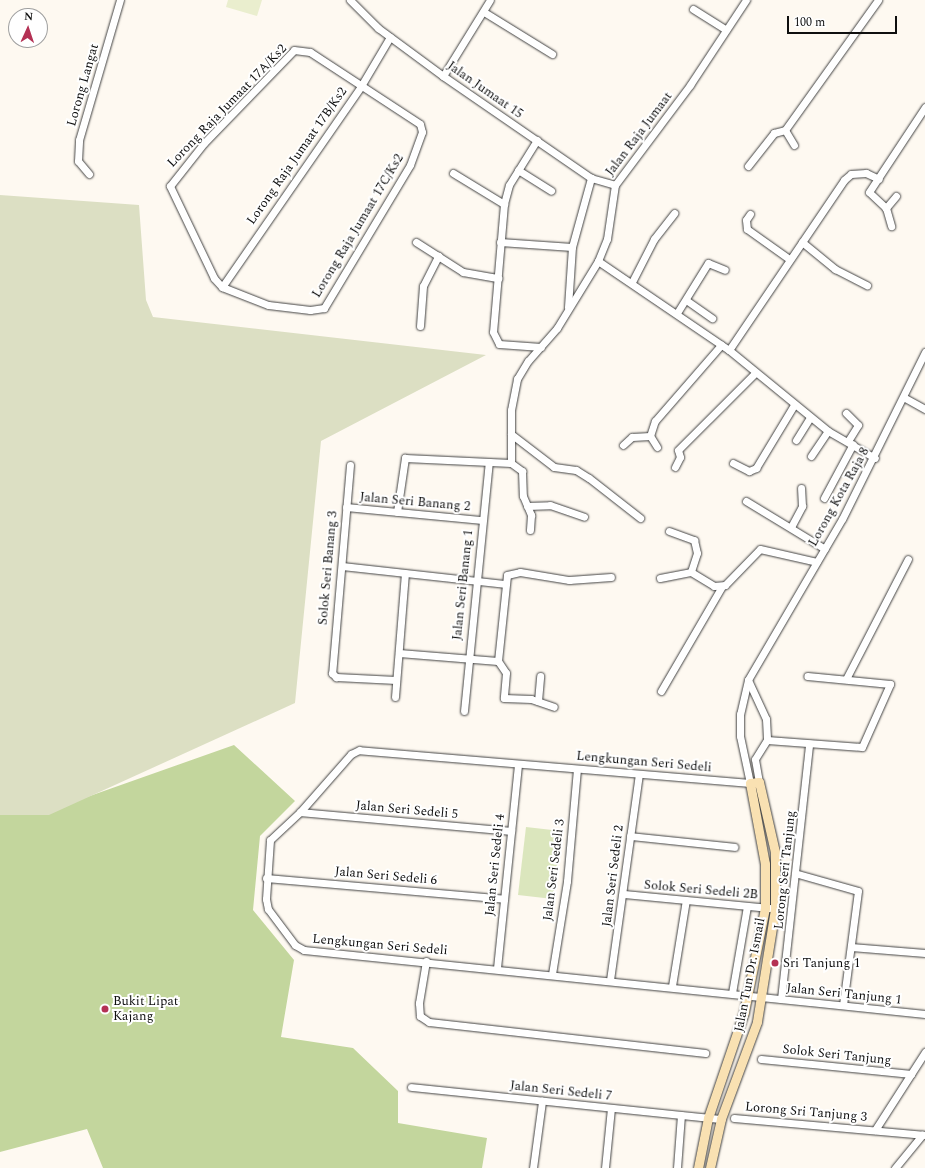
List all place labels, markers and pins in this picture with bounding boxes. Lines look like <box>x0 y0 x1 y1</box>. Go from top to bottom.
place label: Sri Tanjung 1 <box>783 955 860 971</box>
marker: Sri Tanjung 1 <box>770 958 780 968</box>
place label: Bukit Lipat Kajang <box>113 994 178 1025</box>
marker: Bukit Lipat Kajang <box>100 1004 110 1014</box>

